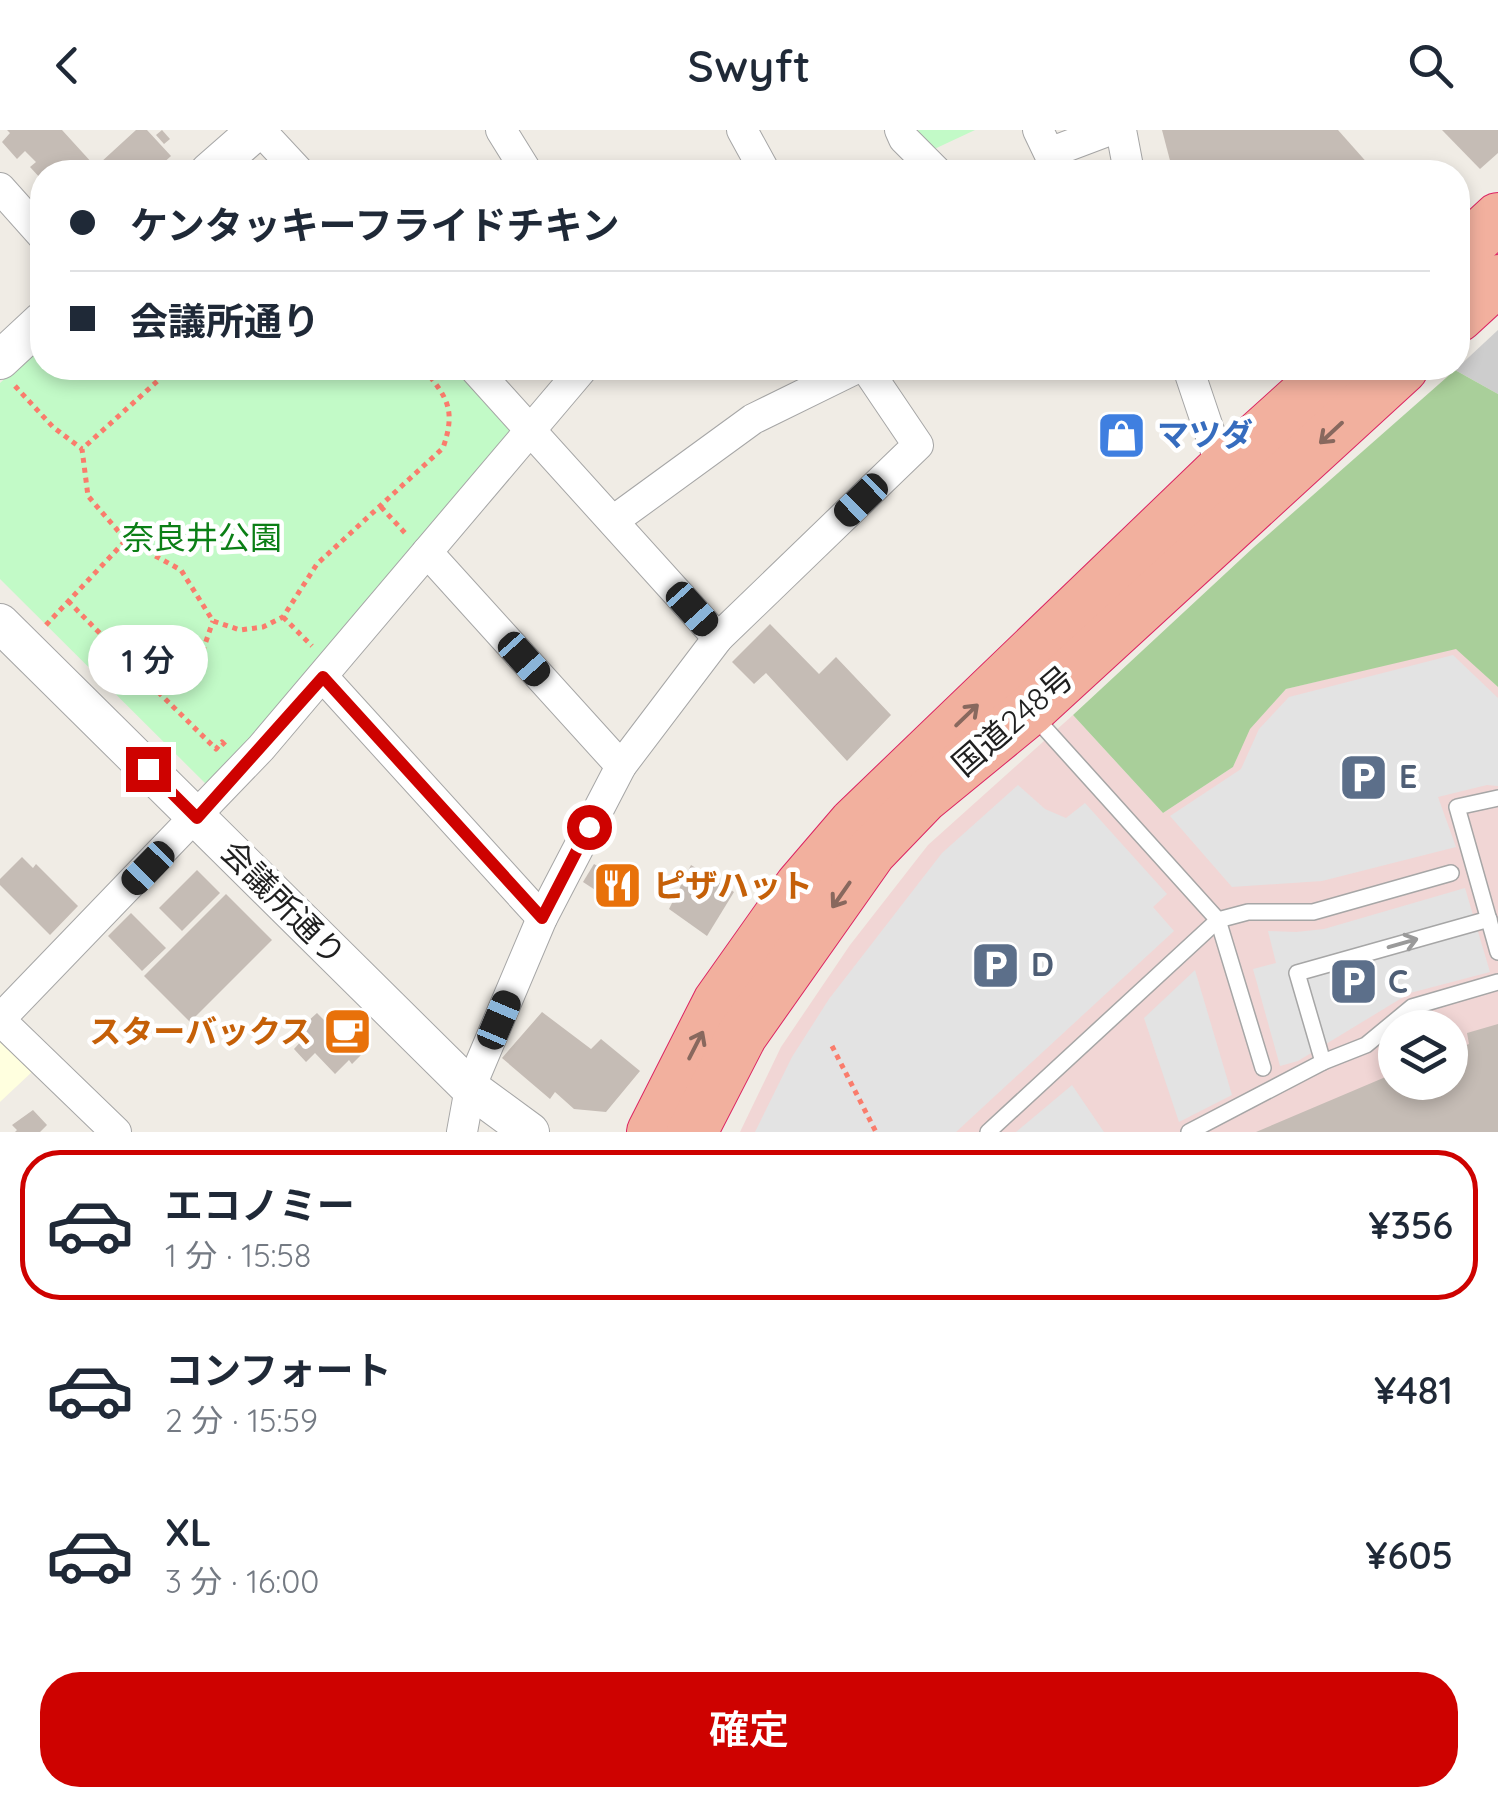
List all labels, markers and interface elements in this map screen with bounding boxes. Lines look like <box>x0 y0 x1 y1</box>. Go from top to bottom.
text: Swyft <box>688 37 810 93</box>
icon: back <box>40 38 95 93</box>
icon: search <box>1403 38 1458 93</box>
text: ケンタッキーフライドチキン <box>130 201 619 249</box>
text: 会議所通り <box>130 297 320 345</box>
shop icon: マツダ <box>1096 409 1148 461</box>
place label: マツダ <box>1157 414 1253 454</box>
one-way arrow <box>1319 422 1344 445</box>
car <box>829 468 893 532</box>
park label: 奈良井公園 <box>122 517 282 557</box>
car <box>661 577 723 641</box>
callout: 1 分 <box>88 624 208 694</box>
car <box>493 627 555 691</box>
text: 1 分 <box>121 640 175 680</box>
street label: 国道248号 <box>944 657 1081 784</box>
one-way arrow <box>955 703 979 727</box>
route end <box>126 747 171 792</box>
parking icon: E <box>1338 751 1390 803</box>
place label: E <box>1399 756 1417 796</box>
route start <box>567 805 612 850</box>
street label: 会議所通り <box>213 832 354 973</box>
car <box>116 836 180 900</box>
restaurant icon: ピザハット <box>592 860 644 912</box>
place label: ピザハット <box>653 865 813 905</box>
one-way arrow <box>830 881 851 908</box>
one-way arrow <box>1387 933 1418 952</box>
parking icon: D <box>970 939 1022 991</box>
place label: D <box>1031 944 1054 984</box>
parking icon: C <box>1327 956 1379 1008</box>
place label: C <box>1388 961 1408 1001</box>
car <box>473 987 525 1053</box>
cafe icon: スターバックス <box>321 1006 373 1058</box>
map controls <box>1378 1010 1468 1100</box>
button: layers <box>1378 1010 1468 1100</box>
place label: スターバックス <box>89 1011 312 1051</box>
one-way arrow <box>687 1031 706 1060</box>
icon: car <box>45 1180 135 1270</box>
text: エコノミー <box>165 1181 355 1229</box>
text: ¥356 <box>1368 1201 1453 1249</box>
text: 1 分 · 15:58 <box>165 1235 311 1275</box>
icon: car <box>45 1345 135 1435</box>
text: コンフォート <box>165 1346 392 1394</box>
text: ¥481 <box>1374 1366 1453 1414</box>
text: 2 分 · 15:59 <box>165 1400 318 1440</box>
text: XL <box>165 1508 211 1556</box>
icon: car <box>45 1510 135 1600</box>
text: ¥605 <box>1365 1531 1453 1579</box>
text: 3 分 · 16:00 <box>165 1561 319 1601</box>
button: 確定 <box>40 1672 1458 1787</box>

